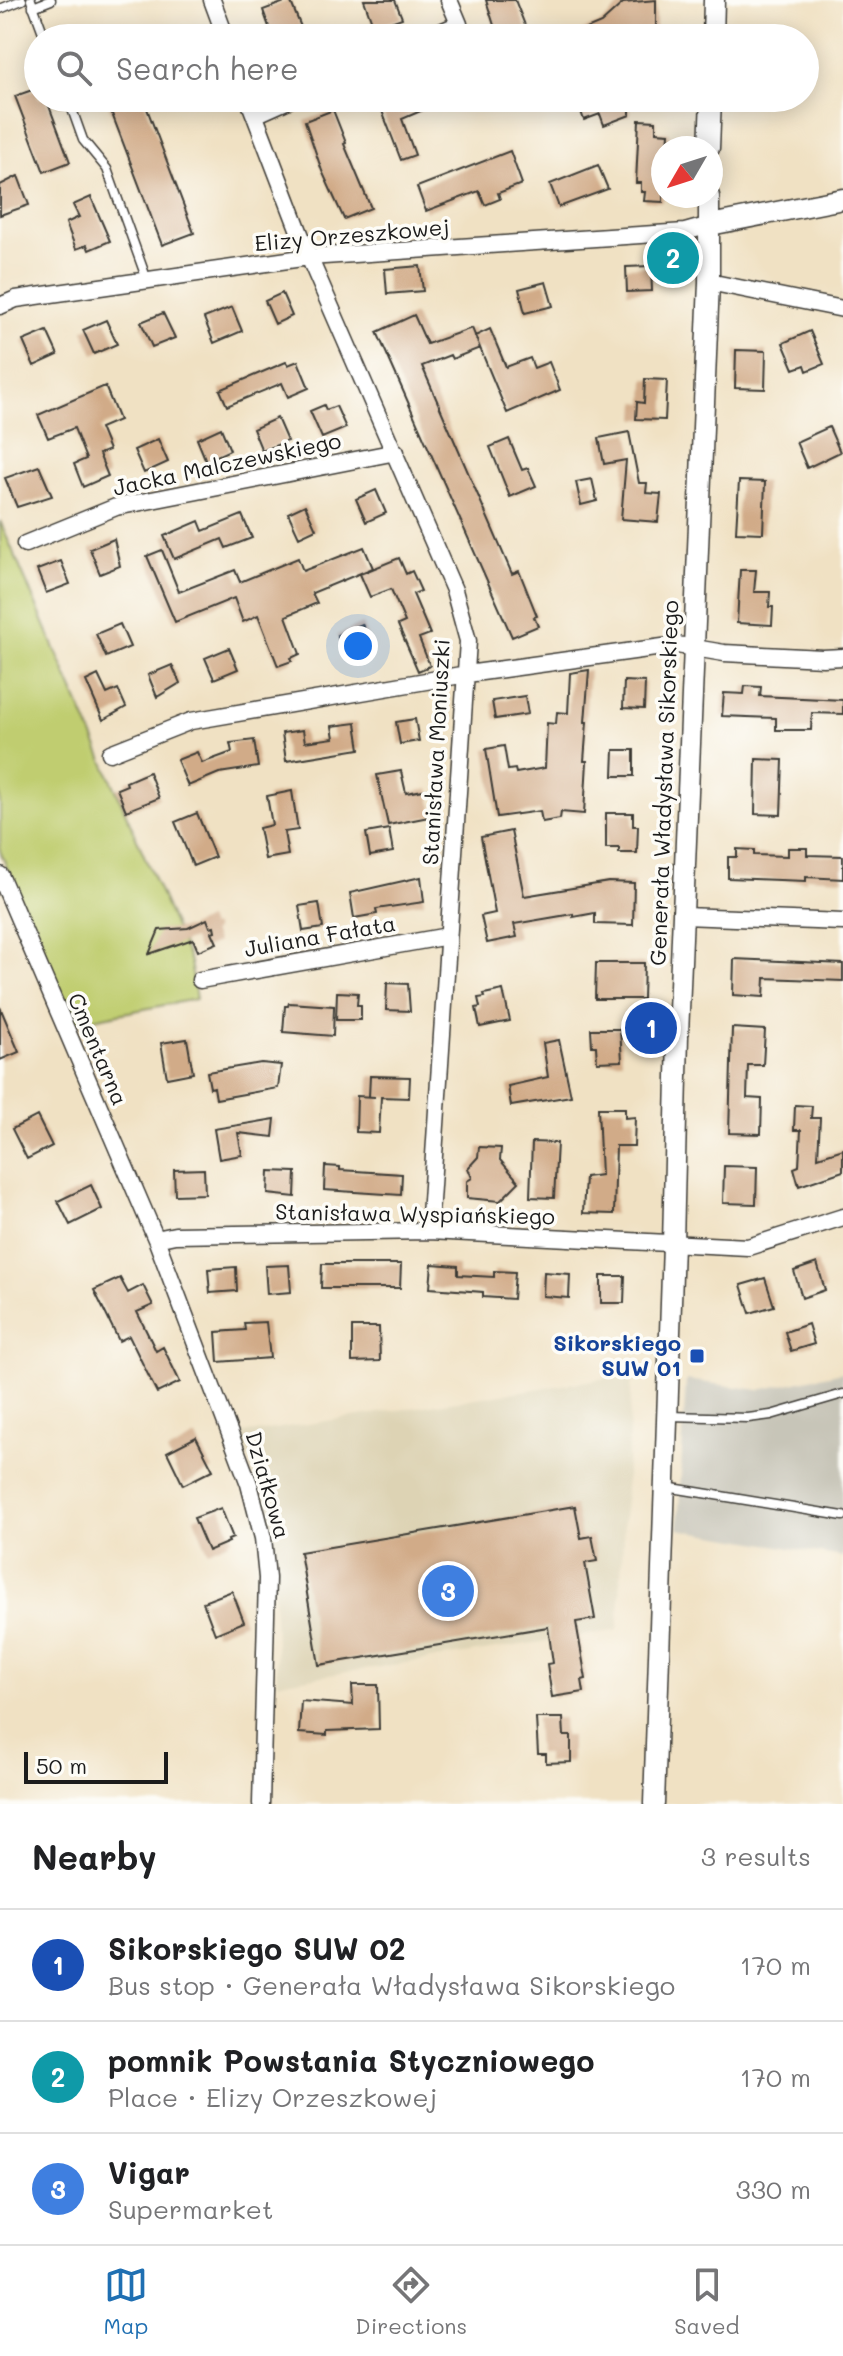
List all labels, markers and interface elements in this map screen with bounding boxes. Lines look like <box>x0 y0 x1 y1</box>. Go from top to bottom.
search box <box>24 24 819 112</box>
icon: search <box>52 46 96 90</box>
text: Search here <box>116 48 299 88</box>
north arrow <box>651 136 723 208</box>
street label: Elizy Orzeszkowej <box>253 212 451 257</box>
pin: 2 <box>647 228 699 288</box>
street label: Jacka Malczewskiego <box>110 425 344 502</box>
street label: Generała Władysława Sikorskiego <box>643 600 684 966</box>
your location <box>338 626 378 666</box>
street label: Stanisława Moniuszki <box>415 638 456 866</box>
street label: Juliana Fałata <box>242 908 398 963</box>
street label: Cmentarna <box>62 988 135 1109</box>
pin: 1 <box>625 998 677 1058</box>
street label: Stanisława Wyspiańskiego <box>275 1197 555 1230</box>
place label: Sikorskiego SUW 01 <box>553 1328 681 1382</box>
marker: Sikorskiego SUW 01 <box>688 1347 706 1365</box>
street label: Działkowa <box>239 1428 298 1542</box>
pin: 3 <box>422 1561 474 1621</box>
scale bar <box>24 1748 168 1784</box>
text: 50 m <box>36 1751 87 1780</box>
text: Nearby <box>32 1834 157 1879</box>
text: 3 results <box>701 1839 811 1873</box>
text: Sikorskiego SUW 02 <box>108 1928 405 1968</box>
text: 1 <box>52 1948 64 1982</box>
text: 170 m <box>740 1948 811 1982</box>
text: Bus stop · Generała Władysława Sikorskiego <box>108 1968 675 2002</box>
text: pomnik Powstania Styczniowego <box>108 2040 594 2080</box>
text: 2 <box>51 2060 65 2094</box>
text: 170 m <box>740 2060 811 2094</box>
text: Place · Elizy Orzeszkowej <box>108 2080 437 2114</box>
text: Vigar <box>108 2152 190 2192</box>
text: 3 <box>50 2172 66 2206</box>
text: 330 m <box>735 2172 811 2206</box>
text: Supermarket <box>108 2192 273 2226</box>
tab: Map <box>104 2263 148 2340</box>
tab: Directions <box>355 2263 467 2340</box>
tab: Saved <box>674 2263 739 2340</box>

